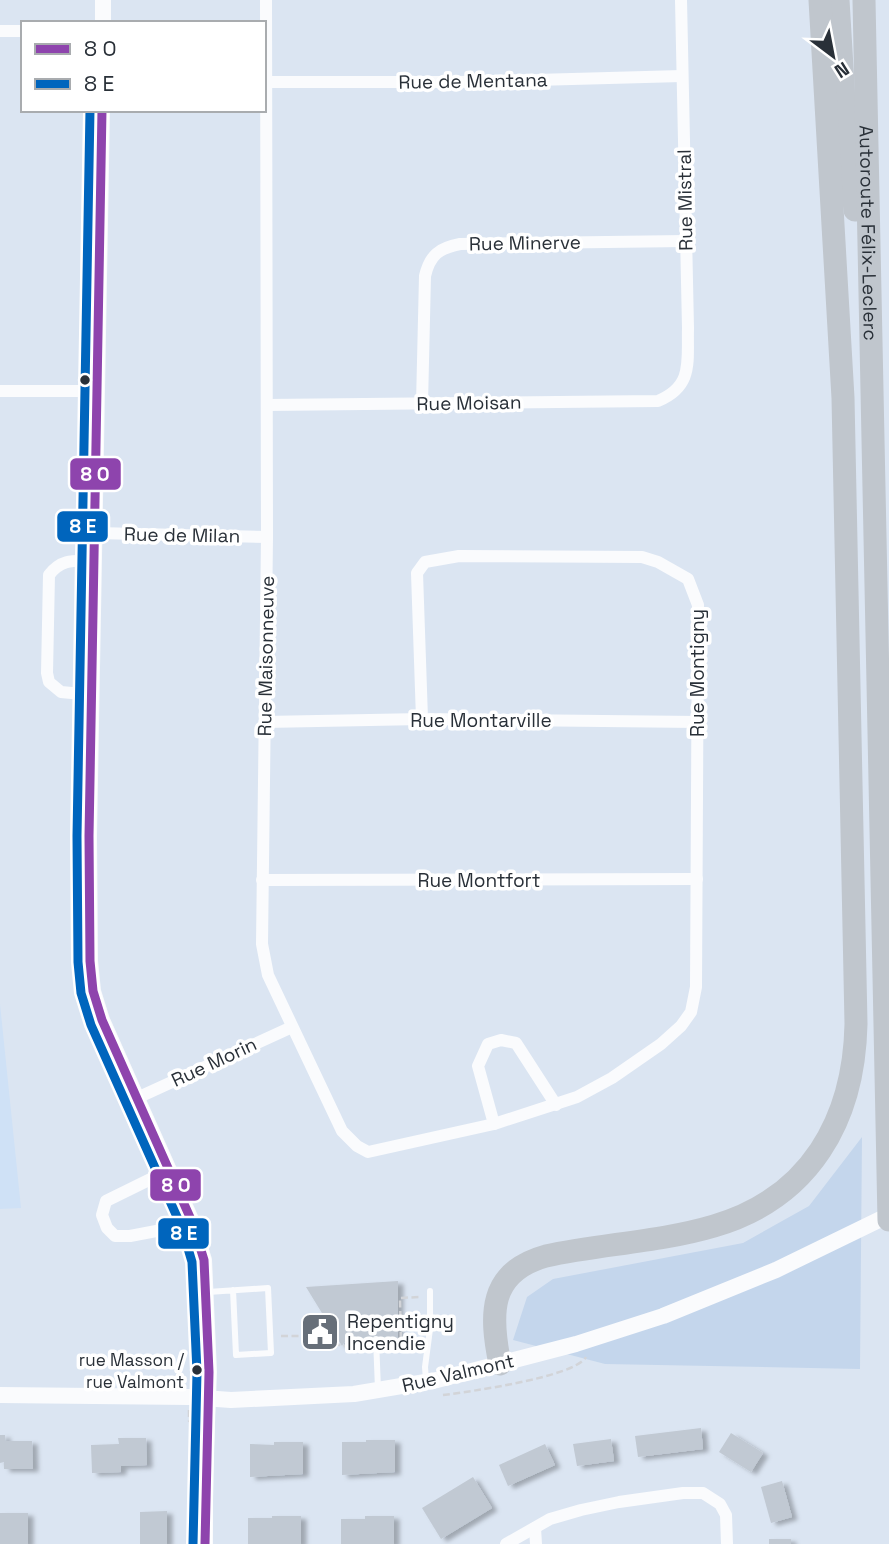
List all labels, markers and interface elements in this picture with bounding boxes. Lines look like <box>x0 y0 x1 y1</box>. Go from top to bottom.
legend <box>21 21 266 112</box>
north arrow <box>798 21 868 91</box>
text: 8 O <box>84 35 117 62</box>
text: N <box>830 56 854 84</box>
street label: Rue de Mentana <box>398 67 548 95</box>
text: 8 E <box>84 70 114 97</box>
street label: Autoroute Félix-Leclerc <box>854 125 883 341</box>
street label: Rue Mistral <box>672 149 698 251</box>
street label: Rue Minerve <box>469 230 581 256</box>
unlabelled marker <box>78 373 92 387</box>
street label: Rue Moisan <box>416 390 522 416</box>
line badge: 8 O <box>69 457 122 491</box>
text: 8 O <box>80 462 110 487</box>
line badge: 8 E <box>56 510 109 543</box>
text: 8 E <box>70 514 96 539</box>
street label: Rue de Milan <box>124 521 240 549</box>
street label: Rue Maisonneuve <box>252 575 280 737</box>
street label: Rue Montigny <box>685 609 710 737</box>
street label: Rue Montarville <box>410 708 552 733</box>
street label: Rue Montfort <box>417 868 541 893</box>
street label: Rue Morin <box>167 1031 261 1093</box>
line badge: 8 O <box>149 1168 202 1202</box>
text: 8 O <box>161 1173 191 1198</box>
line badge: 8 E <box>157 1217 210 1250</box>
text: 8 E <box>171 1221 197 1246</box>
place label: Repentigny Incendie <box>347 1309 454 1356</box>
public building icon: Repentigny Incendie <box>299 1311 341 1353</box>
street label: Rue Valmont <box>399 1348 517 1398</box>
place label: rue Masson / rue Valmont <box>79 1349 185 1393</box>
marker: rue Masson / rue Valmont <box>190 1363 204 1377</box>

